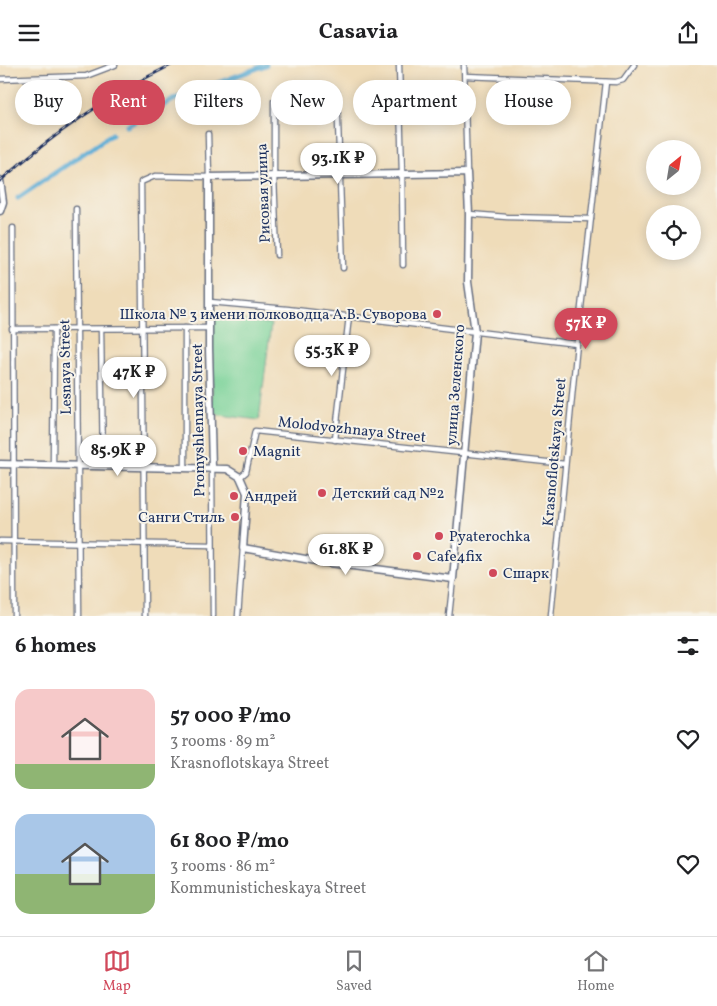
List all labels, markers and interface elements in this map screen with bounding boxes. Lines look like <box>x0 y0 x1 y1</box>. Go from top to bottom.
text: Casavia <box>319 17 398 48</box>
icon: menu <box>15 19 43 47</box>
icon: share <box>674 19 702 47</box>
chip: Buy <box>15 80 82 125</box>
chip: Rent <box>92 80 165 125</box>
chip: Filters <box>175 80 261 125</box>
chip: New <box>271 80 343 125</box>
chip: Apartment <box>353 80 476 125</box>
chip: House <box>486 80 571 125</box>
north arrow <box>646 140 701 195</box>
map controls <box>646 140 701 260</box>
street label: Рисовая улица <box>252 143 277 243</box>
pin: 93.1K ₽ <box>292 143 384 185</box>
text: 93.1K ₽ <box>311 148 365 170</box>
button: locate <box>646 205 701 260</box>
place label: Школа № 3 имени полководца А.В. Суворова <box>119 305 427 326</box>
pin: 57K ₽ <box>551 307 621 350</box>
marker: Школа № 3 имени полководца А.В. Суворова <box>431 308 443 320</box>
text: 57K ₽ <box>565 313 607 335</box>
street label: Lesnaya Street <box>55 319 78 415</box>
street label: улица Зеленского <box>442 324 471 447</box>
pin: 55.3K ₽ <box>286 335 378 377</box>
text: 55.3K ₽ <box>305 340 359 362</box>
street label: Promyshlennaya Street <box>188 343 211 497</box>
pin: 47K ₽ <box>99 357 169 399</box>
text: 47K ₽ <box>113 362 155 384</box>
street label: Krasnoflotskaya Street <box>539 377 572 527</box>
street label: Molodyozhnaya Street <box>277 412 427 449</box>
pin: 85.9K ₽ <box>72 435 164 477</box>
text: 85.9K ₽ <box>90 440 146 462</box>
place label: Magnit <box>253 442 301 463</box>
marker: Magnit <box>237 445 249 457</box>
place label: Детский сад №2 <box>332 484 445 505</box>
place label: Андрей <box>244 487 297 508</box>
marker: Детский сад №2 <box>316 487 328 499</box>
marker: Андрей <box>228 490 240 502</box>
place label: Санги Стиль <box>138 508 225 529</box>
marker: Санги Стиль <box>229 511 241 523</box>
place label: Pyaterochka <box>449 527 530 548</box>
marker: Pyaterochka <box>433 530 445 542</box>
pin: 61.8K ₽ <box>300 533 392 576</box>
text: 61.8K ₽ <box>319 539 373 561</box>
place label: Cafe4fix <box>427 547 483 568</box>
marker: Cafe4fix <box>411 550 423 562</box>
place label: Сшарк <box>503 564 549 585</box>
marker: Сшарк <box>487 567 499 579</box>
text: 6 homes <box>15 632 96 661</box>
icon: filters <box>674 632 702 660</box>
text: 57 000 ₽/mo <box>170 702 291 731</box>
icon: home <box>55 709 115 769</box>
icon: heart <box>674 725 702 753</box>
text: 3 rooms · 89 m² <box>170 731 275 753</box>
text: Krasnoflotskaya Street <box>170 753 329 775</box>
text: 61 800 ₽/mo <box>170 827 289 856</box>
icon: home <box>55 834 115 894</box>
icon: heart <box>674 850 702 878</box>
text: 3 rooms · 86 m² <box>170 856 275 878</box>
text: Kommunisticheskaya Street <box>170 878 366 900</box>
tab: Map <box>103 947 131 996</box>
tab: Saved <box>336 947 372 996</box>
tab: Home <box>577 947 614 996</box>

